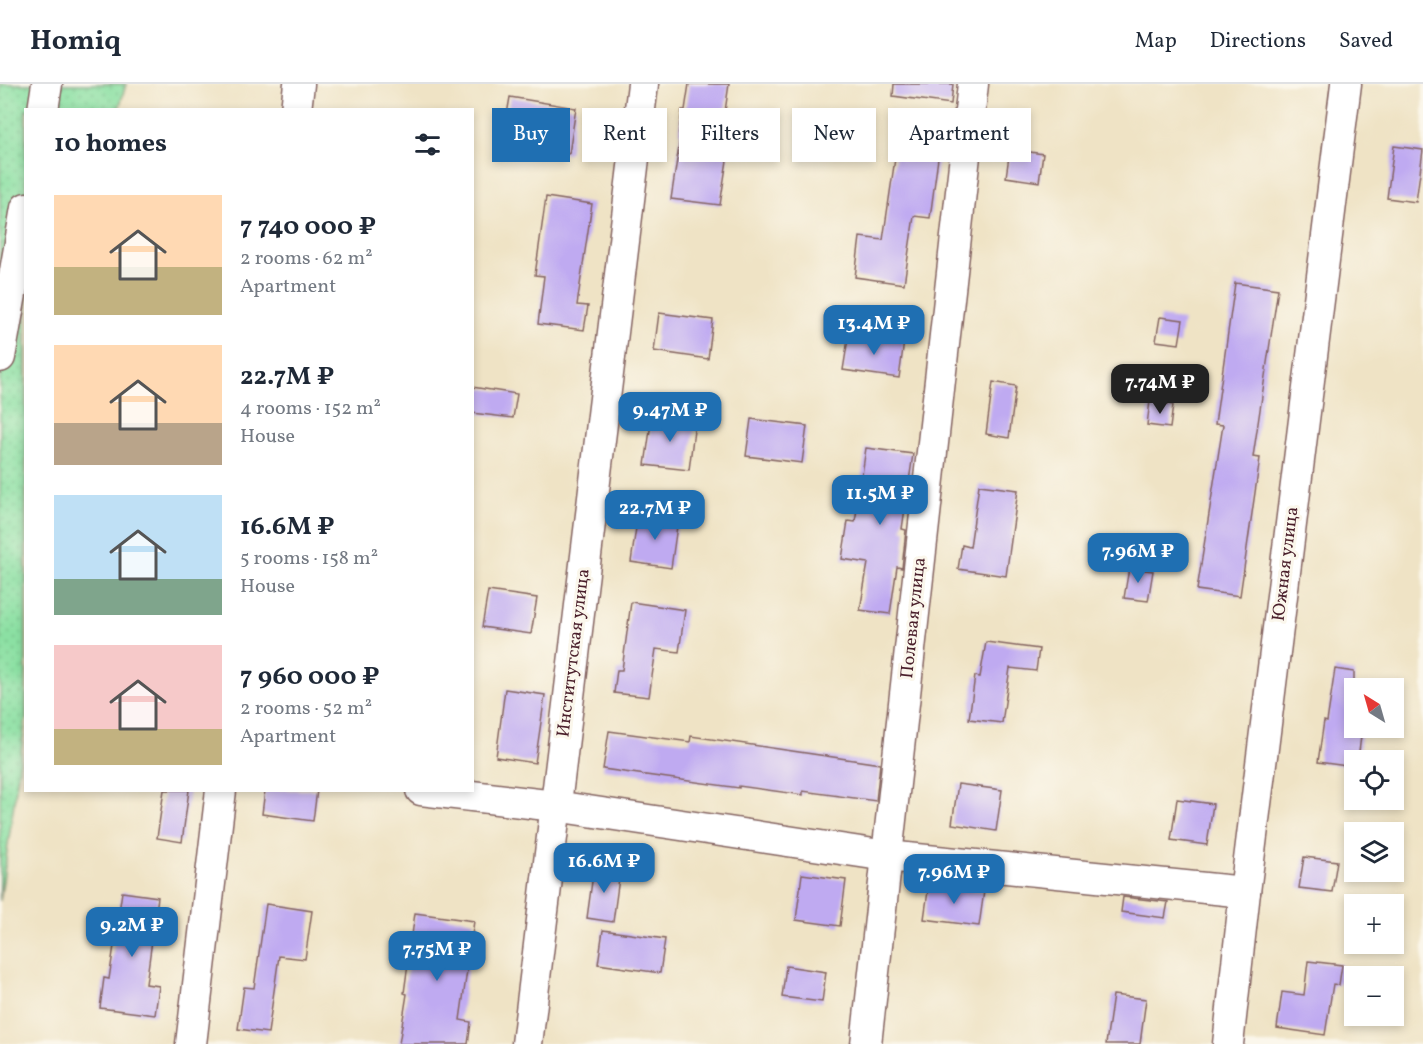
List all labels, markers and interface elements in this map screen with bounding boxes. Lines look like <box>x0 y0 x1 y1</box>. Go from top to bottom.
text: Homiq <box>30 22 121 61</box>
text: Map <box>1135 27 1177 56</box>
text: Directions <box>1210 27 1306 56</box>
text: Saved <box>1339 27 1393 56</box>
chip: Buy <box>492 108 570 162</box>
chip: Rent <box>582 108 667 162</box>
chip: Filters <box>679 108 780 162</box>
chip: New <box>792 108 876 162</box>
chip: Apartment <box>888 108 1031 162</box>
text: 10 homes <box>54 126 167 162</box>
icon: filters <box>411 128 444 161</box>
text: 7 740 000 ₽ <box>240 209 376 245</box>
icon: home <box>102 219 174 291</box>
text: 2 rooms · 62 m² <box>240 245 373 273</box>
text: Apartment <box>240 273 336 301</box>
pin: 13.4M ₽ <box>819 305 929 356</box>
text: 13.4M ₽ <box>837 310 911 338</box>
text: 22.7M ₽ <box>240 359 334 395</box>
pin: 7.74M ₽ <box>1105 364 1215 415</box>
icon: home <box>102 369 174 441</box>
text: 7.74M ₽ <box>1125 369 1195 397</box>
pin: 9.47M ₽ <box>615 392 725 443</box>
text: 4 rooms · 152 m² <box>240 395 381 423</box>
text: 9.47M ₽ <box>632 397 708 425</box>
text: House <box>240 423 295 451</box>
pin: 11.5M ₽ <box>825 475 935 526</box>
text: 11.5M ₽ <box>846 480 914 508</box>
pin: 22.7M ₽ <box>600 490 710 541</box>
text: 22.7M ₽ <box>619 495 691 523</box>
street label: Южная улица <box>1267 505 1305 623</box>
text: 16.6M ₽ <box>240 509 335 545</box>
icon: home <box>102 519 174 591</box>
pin: 7.96M ₽ <box>1083 533 1193 584</box>
text: 7.96M ₽ <box>1102 538 1174 566</box>
text: 5 rooms · 158 m² <box>240 545 378 573</box>
street label: Полевая улица <box>895 556 933 680</box>
street label: Институтская улица <box>551 567 597 739</box>
text: House <box>240 573 295 601</box>
text: 7 960 000 ₽ <box>240 659 380 695</box>
icon: home <box>102 669 174 741</box>
north arrow <box>1344 678 1404 738</box>
map controls <box>1344 678 1404 1026</box>
text: 2 rooms · 52 m² <box>240 695 372 723</box>
text: Apartment <box>240 723 336 751</box>
button: locate <box>1344 750 1404 810</box>
button: layers <box>1344 822 1404 882</box>
pin: 16.6M ₽ <box>549 843 659 894</box>
text: 16.6M ₽ <box>568 848 640 876</box>
pin: 7.96M ₽ <box>899 854 1009 905</box>
text: 7.96M ₽ <box>918 859 990 887</box>
button: + <box>1344 894 1404 954</box>
pin: 9.2M ₽ <box>83 907 181 958</box>
text: 9.2M ₽ <box>100 912 164 940</box>
pin: 7.75M ₽ <box>382 931 492 982</box>
text: 7.75M ₽ <box>403 936 471 964</box>
button: − <box>1344 966 1404 1026</box>

